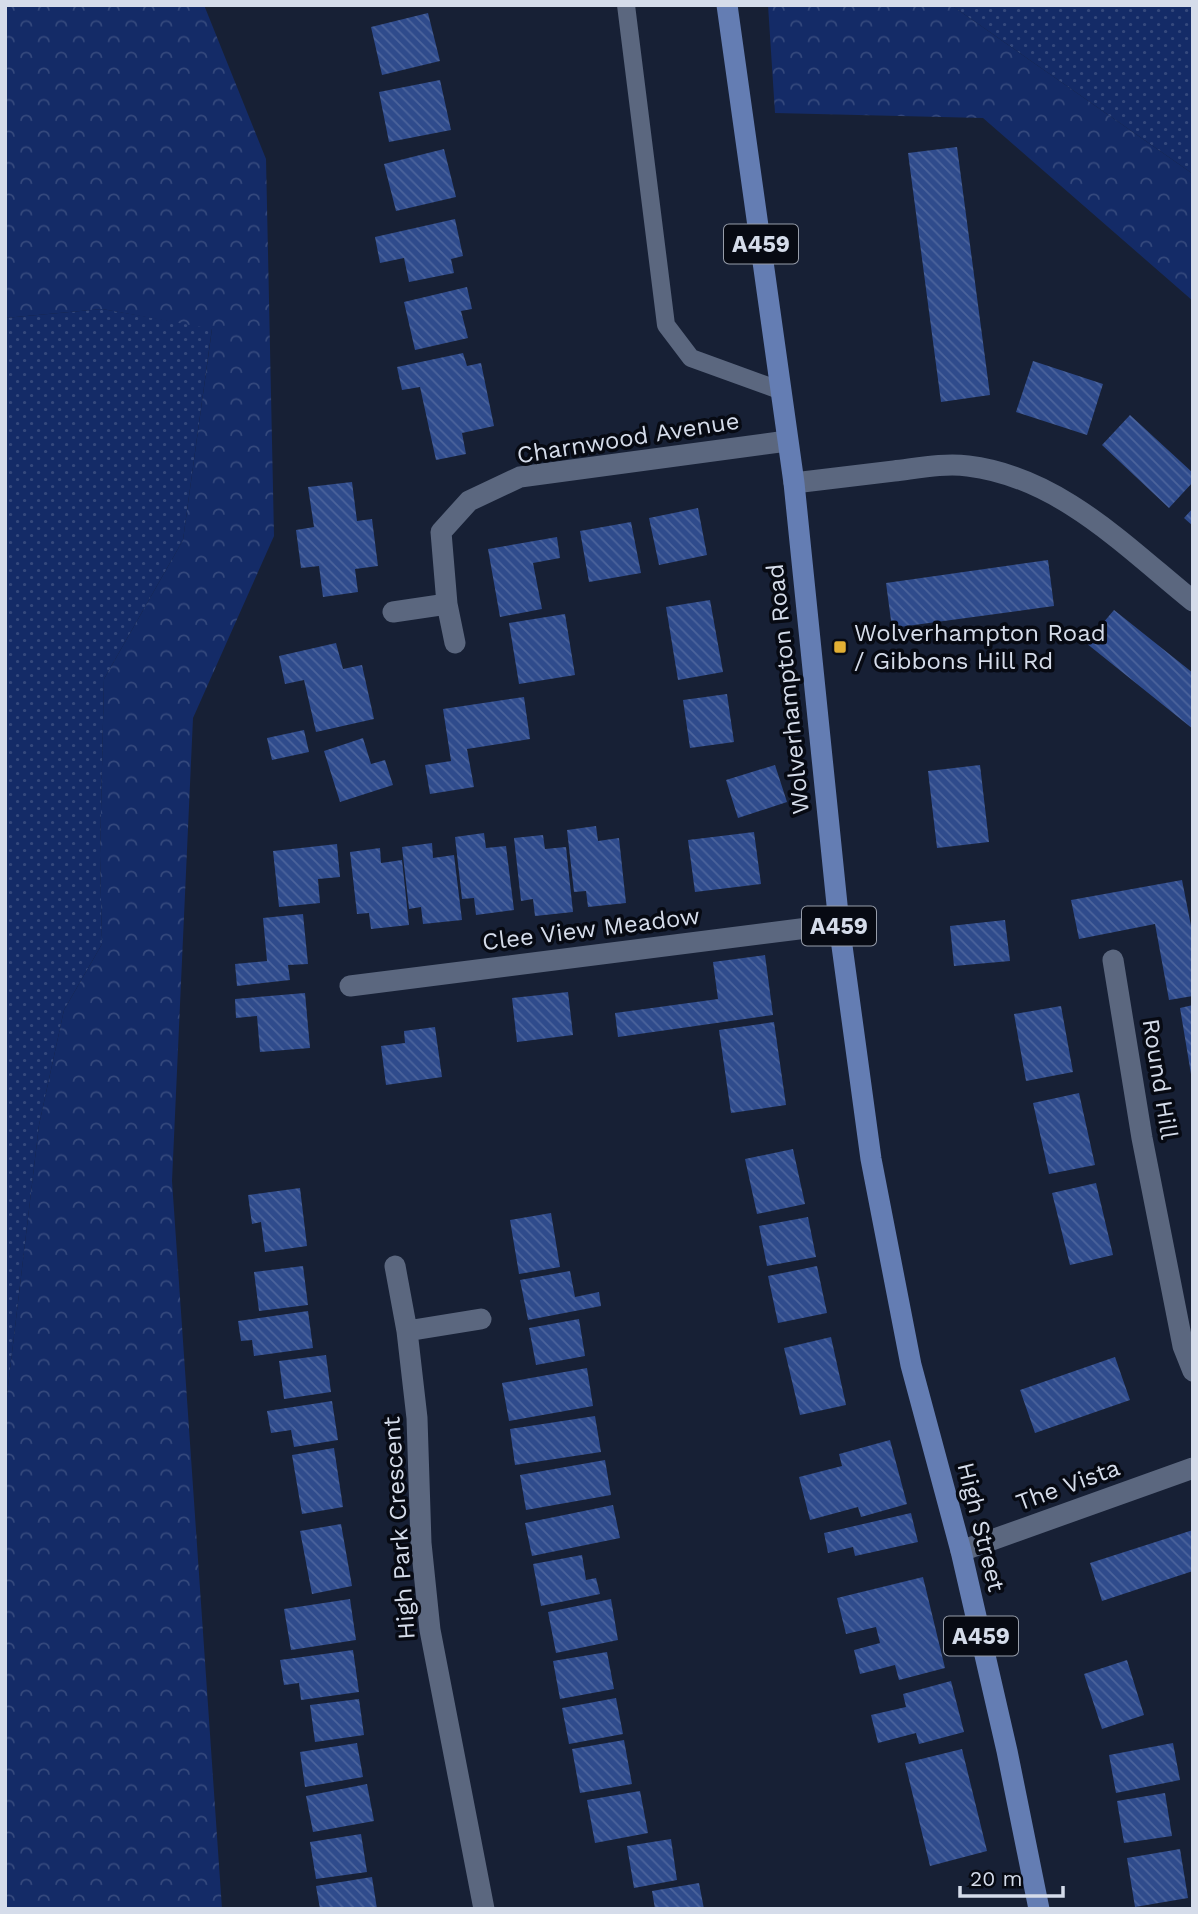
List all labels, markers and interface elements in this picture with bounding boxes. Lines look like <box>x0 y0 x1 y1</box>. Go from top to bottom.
road number: A459 <box>724 224 798 264</box>
street label: Charnwood Avenue <box>515 407 741 469</box>
street label: Wolverhampton Road <box>761 562 815 816</box>
place label: Wolverhampton Road / Gibbons Hill Rd <box>854 619 1106 675</box>
marker: Wolverhampton Road / Gibbons Hill Rd <box>832 639 848 655</box>
street label: Clee View Meadow <box>481 902 701 956</box>
road number: A459 <box>802 906 876 945</box>
street label: Round Hill <box>1137 1017 1183 1142</box>
street label: High Park Crescent <box>377 1416 421 1640</box>
street label: The Vista <box>1012 1453 1124 1517</box>
street label: High Street <box>951 1460 1011 1594</box>
road number: A459 <box>944 1616 1018 1656</box>
scale bar <box>960 1854 1063 1898</box>
text: 20 m <box>970 1866 1022 1891</box>

